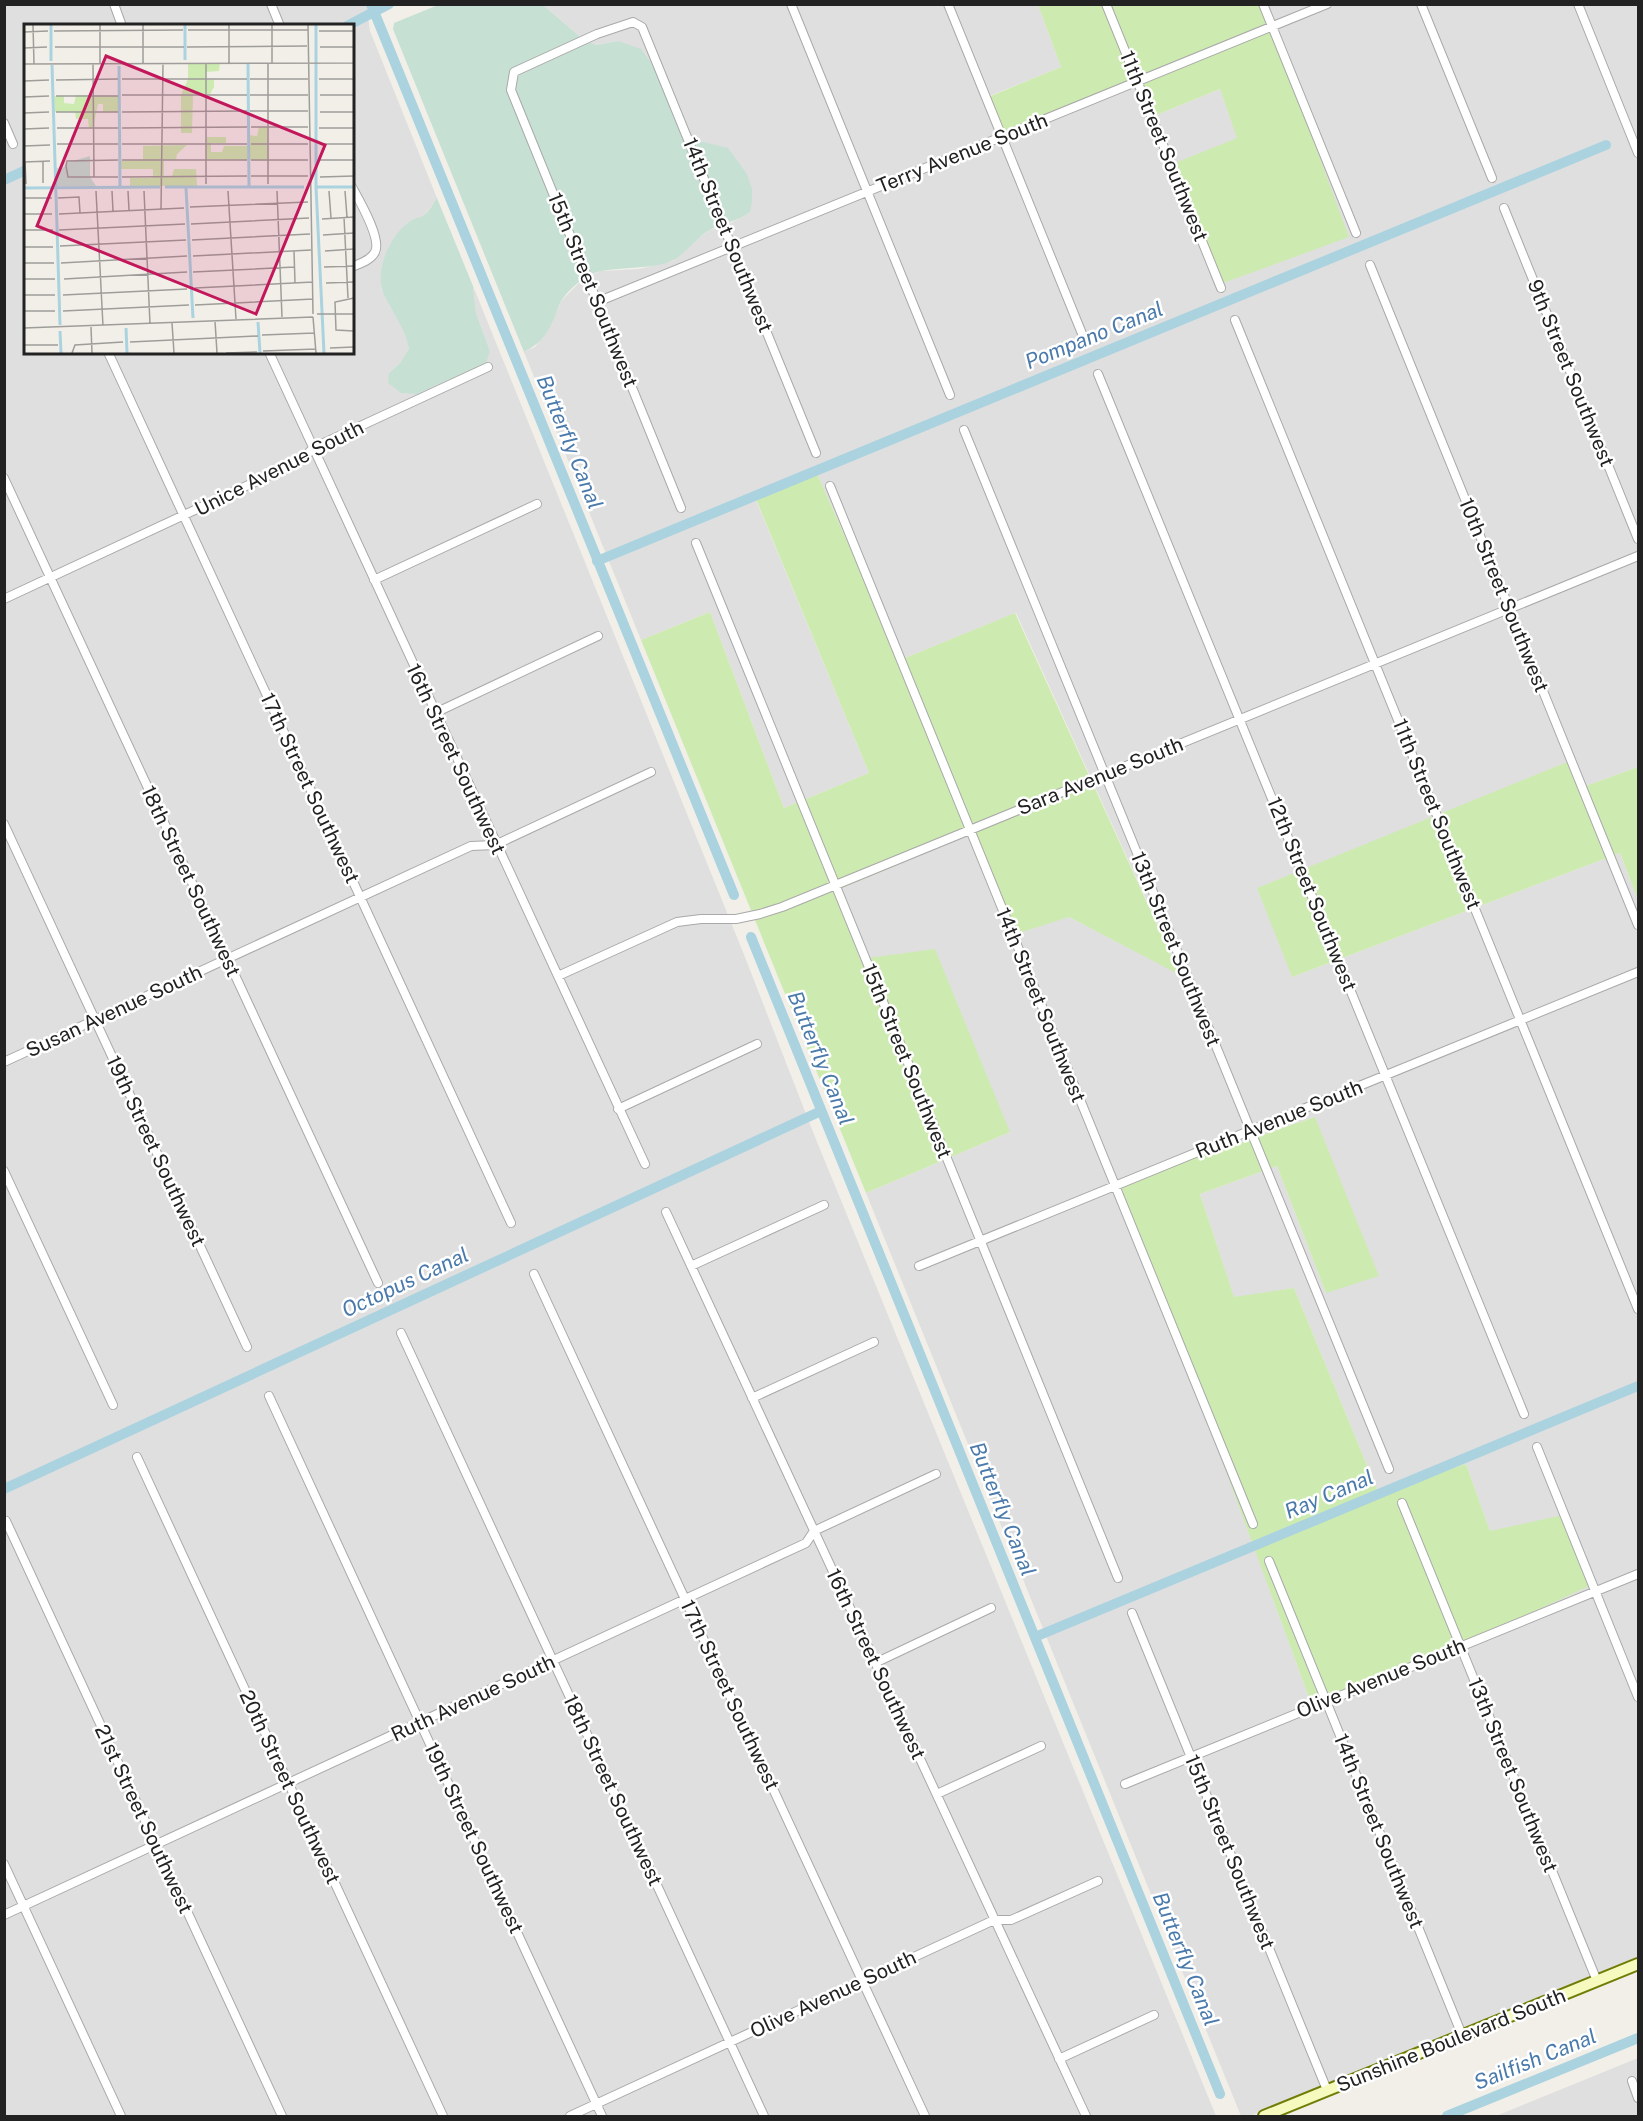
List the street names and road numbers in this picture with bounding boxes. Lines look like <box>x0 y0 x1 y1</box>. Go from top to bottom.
street label: 11th Street Southwest <box>1115 47 1213 245</box>
street label: Terry Avenue South <box>873 108 1051 198</box>
street label: 14th Street Southwest <box>678 134 778 336</box>
street label: 15th Street Southwest <box>543 189 643 391</box>
street label: 9th Street Southwest <box>1523 276 1619 470</box>
street label: Unice Avenue South <box>191 415 367 521</box>
street label: 10th Street Southwest <box>1454 494 1554 696</box>
street label: 16th Street Southwest <box>401 660 511 858</box>
street label: 17th Street Southwest <box>255 689 365 887</box>
street label: 11th Street Southwest <box>1388 715 1486 913</box>
street label: Sara Avenue South <box>1014 732 1186 820</box>
street label: 18th Street Southwest <box>136 782 246 980</box>
street label: 12th Street Southwest <box>1262 793 1362 995</box>
street label: 13th Street Southwest <box>1126 848 1226 1050</box>
street label: 14th Street Southwest <box>991 904 1091 1106</box>
street label: Susan Avenue South <box>22 960 206 1062</box>
street label: 15th Street Southwest <box>857 960 957 1162</box>
street label: 19th Street Southwest <box>101 1052 211 1250</box>
street label: Ruth Avenue South <box>1192 1075 1366 1163</box>
street label: 16th Street Southwest <box>821 1565 931 1763</box>
street label: 17th Street Southwest <box>675 1596 785 1794</box>
street label: Olive Avenue South <box>1293 1633 1469 1723</box>
street label: Ruth Avenue South <box>387 1649 559 1747</box>
street label: 13th Street Southwest <box>1463 1674 1563 1876</box>
street label: 20th Street Southwest <box>234 1686 346 1888</box>
street label: 18th Street Southwest <box>558 1691 668 1889</box>
street label: 21st Street Southwest <box>90 1721 198 1917</box>
street label: 14th Street Southwest <box>1329 1730 1429 1932</box>
street label: 19th Street Southwest <box>419 1739 529 1937</box>
street label: 15th Street Southwest <box>1180 1751 1280 1953</box>
street label: Olive Avenue South <box>746 1945 920 2043</box>
street label: Sunshine Boulevard South <box>1333 1983 1569 2097</box>

